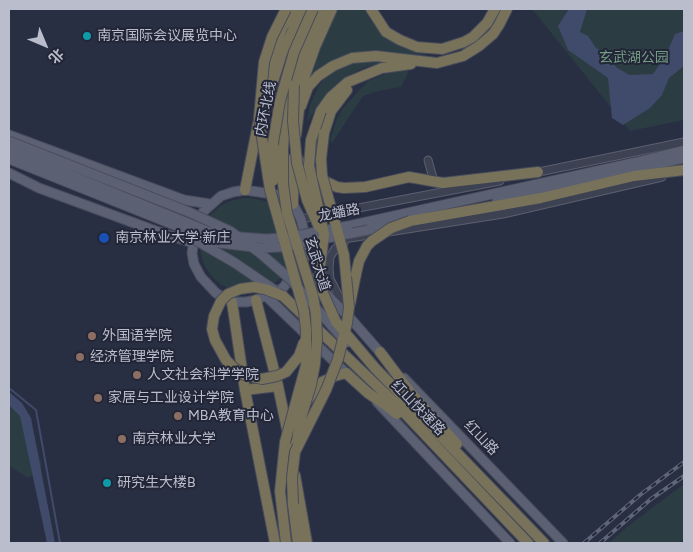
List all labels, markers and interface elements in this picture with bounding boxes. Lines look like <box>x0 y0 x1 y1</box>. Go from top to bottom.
north arrow <box>20 20 70 70</box>
place label: 南京国际会议展览中心 <box>97 28 237 44</box>
marker: 南京国际会议展览中心 <box>81 30 93 42</box>
text: 北 <box>45 45 67 67</box>
park label: 玄武湖公园 <box>599 50 669 66</box>
street label: 内环北线 <box>252 80 280 138</box>
street label: 龙蟠路 <box>317 201 361 225</box>
place label: 南京林业大学·新庄 <box>115 230 231 246</box>
marker: 南京林业大学·新庄 <box>97 231 111 245</box>
street label: 玄武大道 <box>301 235 333 293</box>
place label: 外国语学院 <box>102 328 172 344</box>
marker: 外国语学院 <box>86 330 98 342</box>
place label: 经济管理学院 <box>90 349 174 365</box>
marker: 经济管理学院 <box>74 351 86 363</box>
place label: 人文社会科学学院 <box>147 367 259 383</box>
marker: 人文社会科学学院 <box>131 369 143 381</box>
street label: 红山快速路 <box>388 377 448 439</box>
place label: 家居与工业设计学院 <box>108 390 234 406</box>
marker: 家居与工业设计学院 <box>92 392 104 404</box>
place label: MBA教育中心 <box>188 408 274 424</box>
marker: MBA教育中心 <box>172 410 184 422</box>
street label: 红山路 <box>460 417 502 459</box>
place label: 南京林业大学 <box>132 431 216 447</box>
marker: 南京林业大学 <box>116 433 128 445</box>
place label: 研究生大楼B <box>117 475 196 491</box>
marker: 研究生大楼B <box>101 477 113 489</box>

